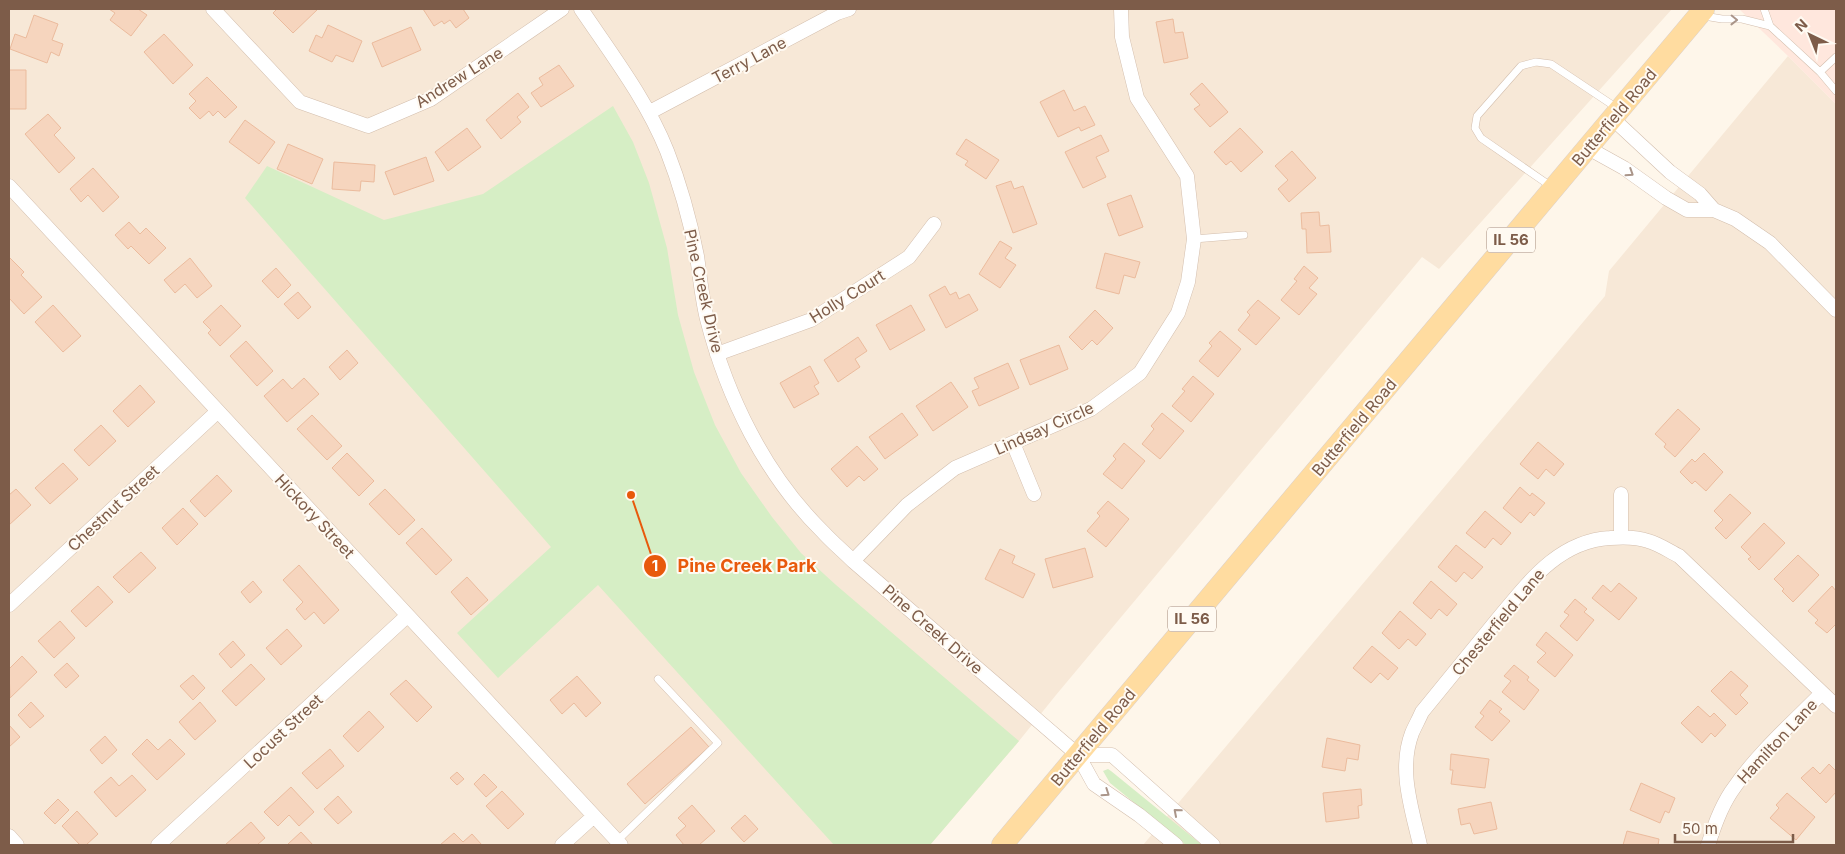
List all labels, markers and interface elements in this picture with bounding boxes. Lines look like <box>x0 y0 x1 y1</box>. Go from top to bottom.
north arrow <box>1785 10 1835 60</box>
one-way arrow <box>1731 14 1739 25</box>
text: N <box>1791 15 1810 35</box>
street label: Terry Lane <box>708 32 790 88</box>
street label: Andrew Lane <box>412 42 506 112</box>
street label: Butterfield Road <box>1567 64 1661 170</box>
one-way arrow <box>1624 166 1633 176</box>
street label: Pine Creek Drive <box>680 227 728 355</box>
road number: IL 56 <box>1487 228 1535 252</box>
street label: Holly Court <box>806 265 888 327</box>
street label: Butterfield Road <box>1307 374 1401 480</box>
street label: Lindsay Circle <box>991 397 1097 459</box>
street label: Chestnut Street <box>63 460 163 556</box>
street label: Hickory Street <box>271 470 359 562</box>
callout: Pine Creek Park <box>642 550 826 583</box>
text: Pine Creek Park <box>677 555 817 576</box>
text: 1 <box>652 556 658 575</box>
street label: Chesterfield Lane <box>1447 564 1549 680</box>
street label: Pine Creek Drive <box>879 580 987 678</box>
road number: IL 56 <box>1168 606 1216 632</box>
street label: Butterfield Road <box>1046 684 1140 790</box>
street label: Locust Street <box>239 689 327 773</box>
street label: Hamilton Lane <box>1733 695 1821 787</box>
one-way arrow <box>1100 787 1110 796</box>
one-way arrow <box>1174 809 1183 818</box>
scale bar <box>1675 812 1792 844</box>
text: 50 m <box>1682 819 1718 838</box>

